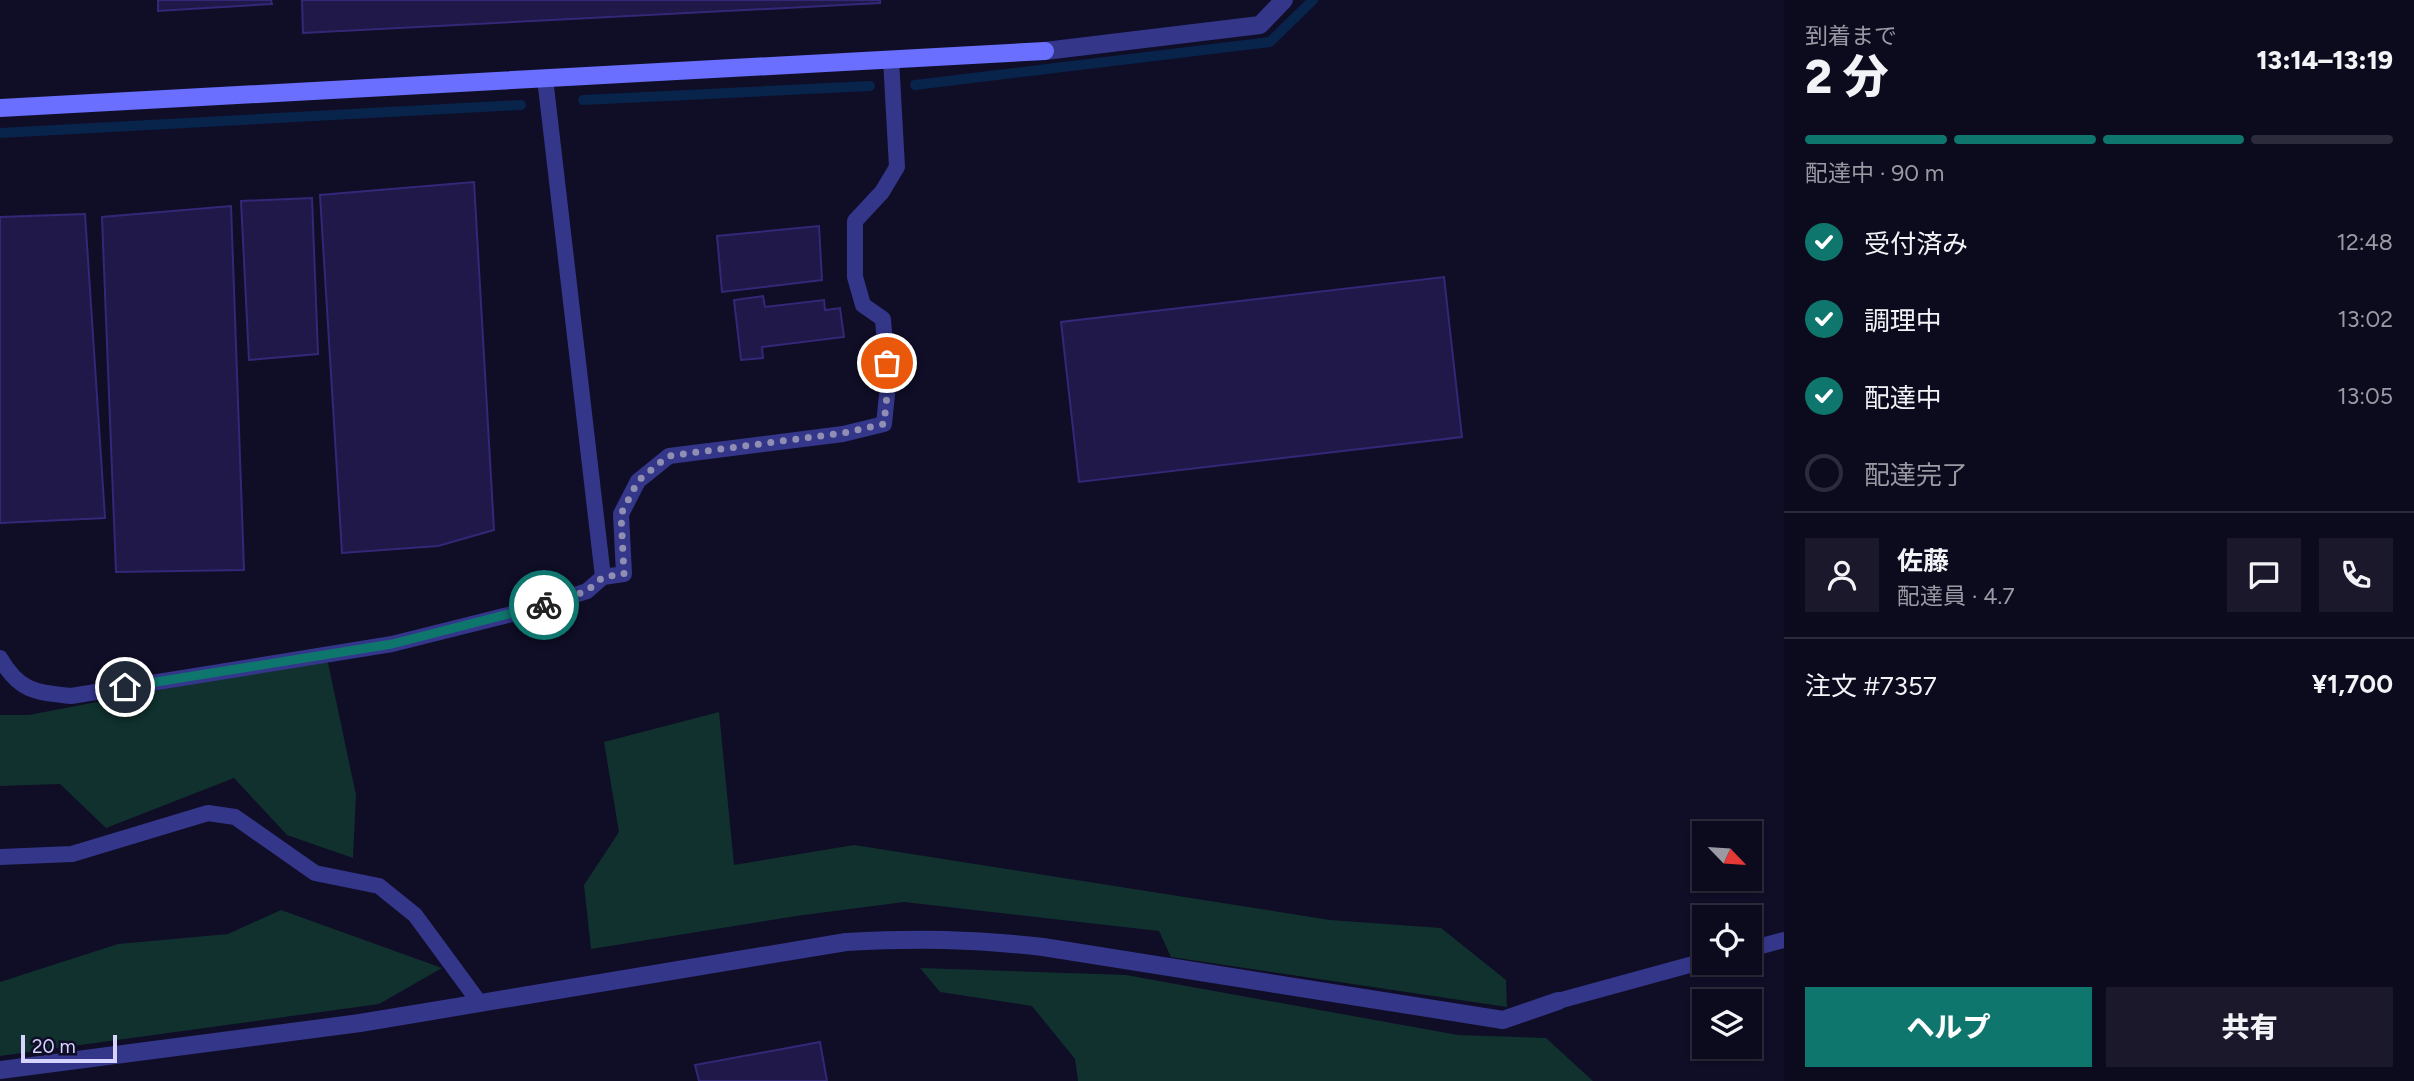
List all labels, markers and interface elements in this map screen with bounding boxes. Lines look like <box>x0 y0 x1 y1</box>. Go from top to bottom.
text: 到着まで <box>1805 22 1897 50</box>
text: 13:14–13:19 <box>2257 44 2393 76</box>
text: 2 分 <box>1805 49 1889 105</box>
text: 配達中 · 90 m <box>1805 159 1944 187</box>
icon: check <box>1805 223 1843 261</box>
text: 受付済み <box>1864 228 1968 260</box>
text: 12:48 <box>2336 228 2393 256</box>
icon: check <box>1805 300 1843 338</box>
text: 調理中 <box>1864 305 1942 337</box>
text: 13:02 <box>2338 305 2393 333</box>
pin <box>857 333 917 393</box>
icon: bag <box>868 344 906 382</box>
icon: check <box>1805 377 1843 415</box>
text: 配達中 <box>1864 382 1942 414</box>
text: 13:05 <box>2337 382 2393 410</box>
text: 配達完了 <box>1864 459 1968 491</box>
button: person <box>1805 538 1879 612</box>
button: chat <box>2227 538 2301 612</box>
button: phone <box>2319 538 2393 612</box>
text: 佐藤 <box>1897 545 1949 577</box>
courier <box>509 570 579 640</box>
text: 配達員 · 4.7 <box>1897 582 2015 610</box>
icon: bike <box>525 586 563 624</box>
pin <box>95 657 155 717</box>
icon: home <box>106 668 144 706</box>
text: ¥1,700 <box>2312 668 2393 700</box>
text: 注文 #7357 <box>1805 670 1937 702</box>
north arrow <box>1692 821 1762 891</box>
map controls <box>1692 821 1762 1059</box>
button: locate <box>1692 905 1762 975</box>
button: ヘルプ <box>1805 987 2092 1067</box>
button: 共有 <box>2106 987 2393 1067</box>
button: layers <box>1692 989 1762 1059</box>
scale bar <box>21 1032 117 1064</box>
text: 20 m <box>32 1035 76 1058</box>

